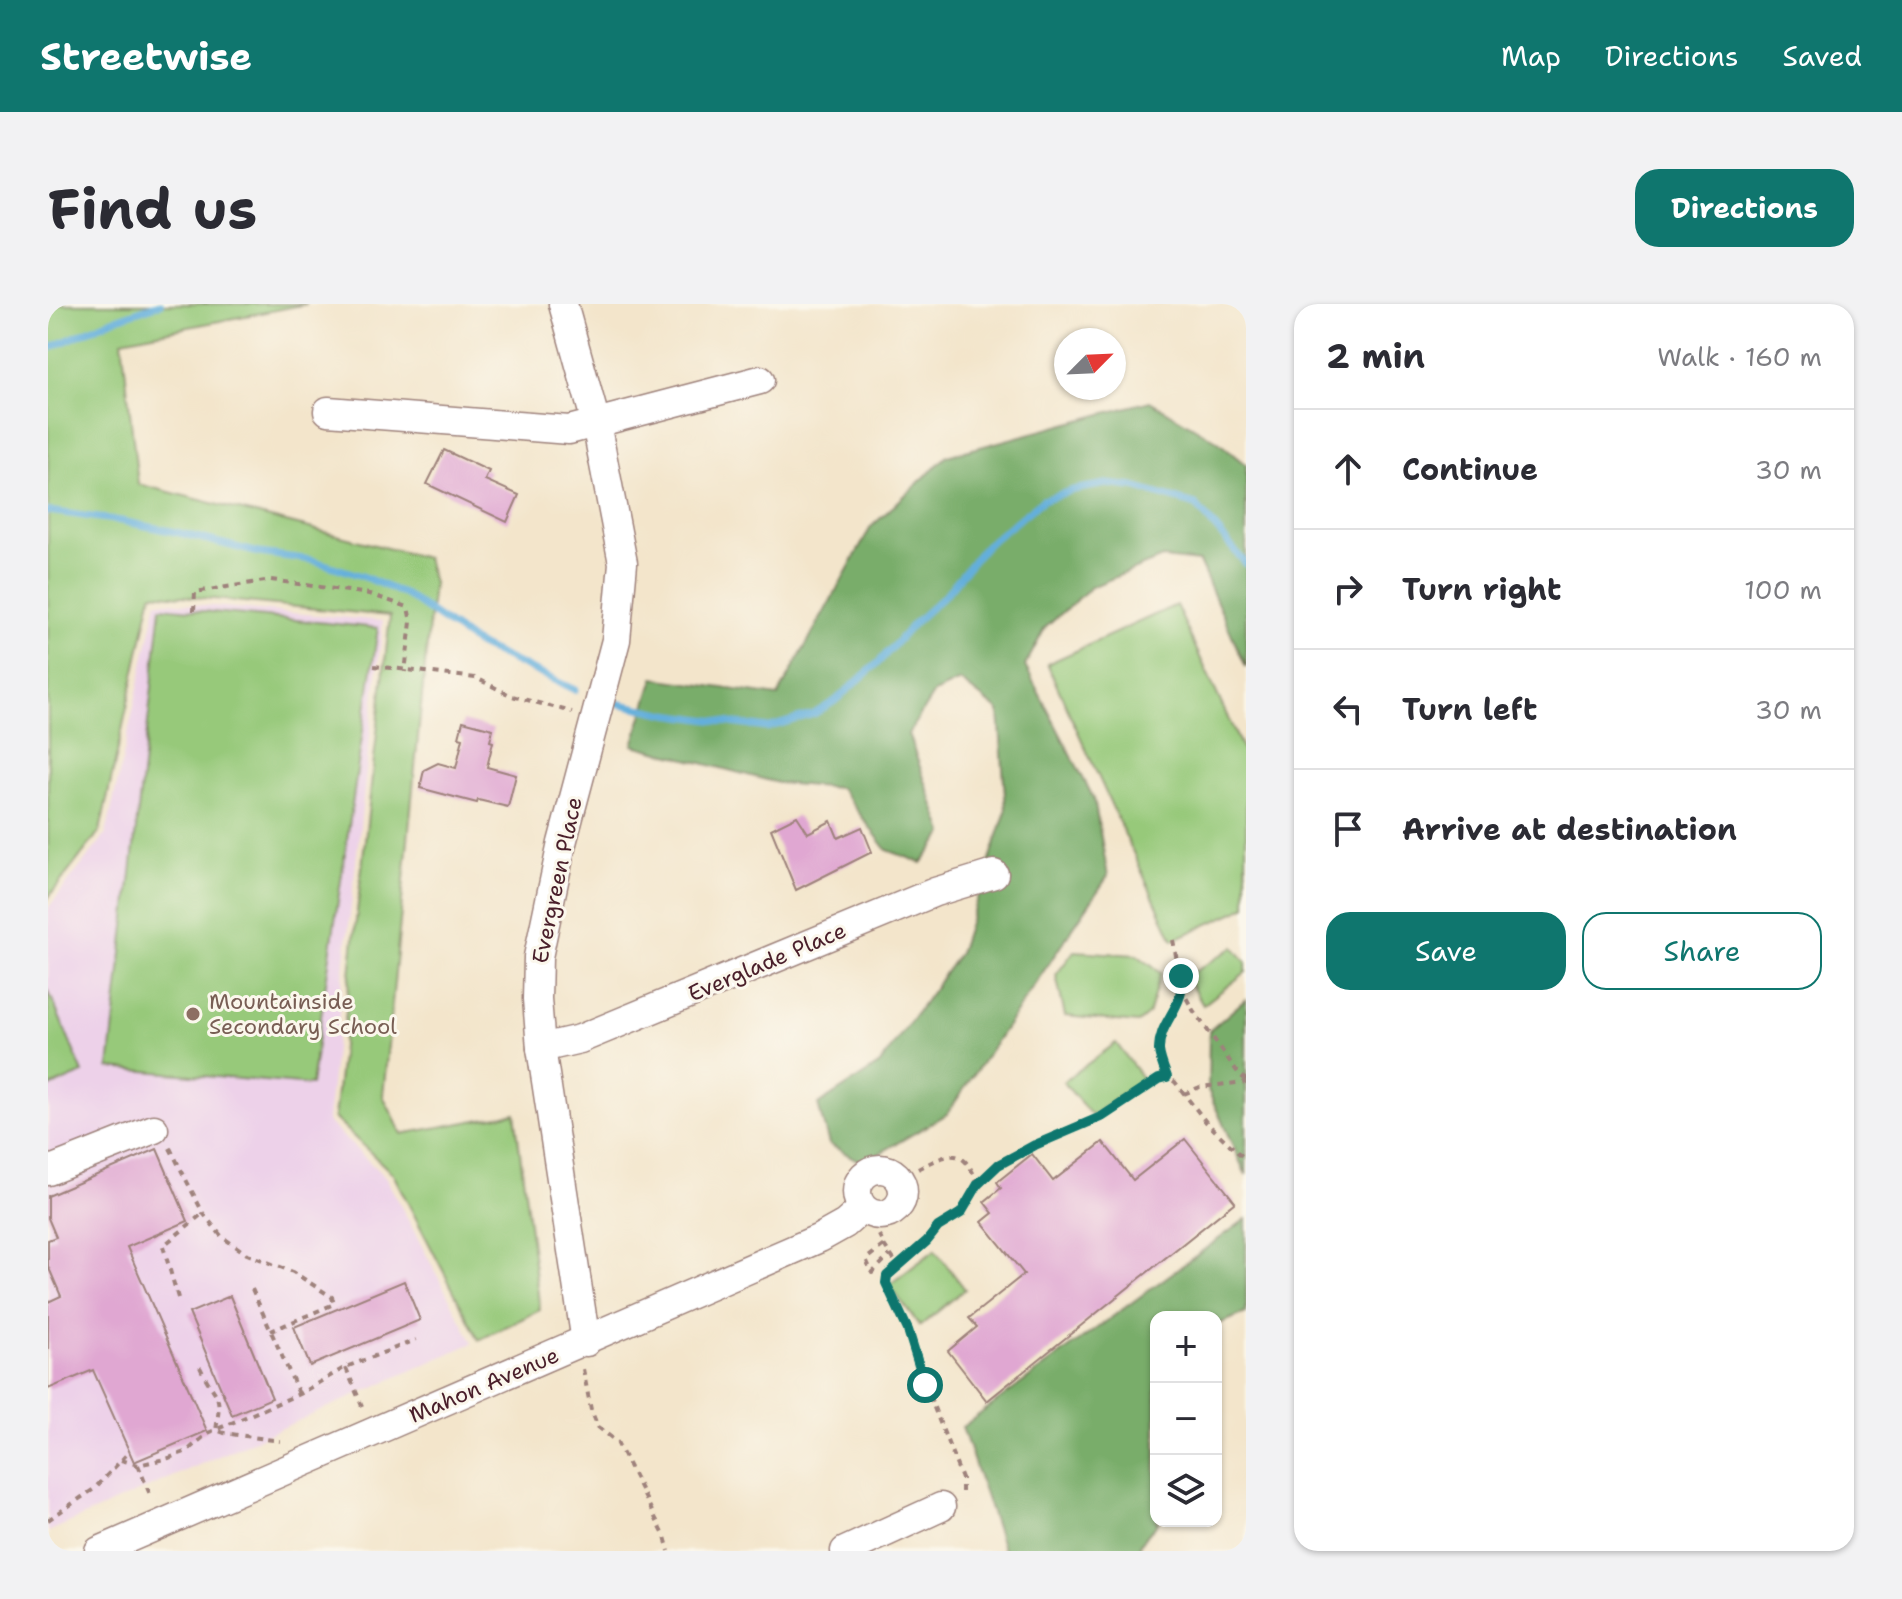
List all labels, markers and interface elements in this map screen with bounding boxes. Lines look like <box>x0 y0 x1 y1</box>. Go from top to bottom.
text: Streetwise <box>40 31 252 82</box>
text: Map <box>1501 37 1561 75</box>
text: Directions <box>1605 37 1739 75</box>
text: Saved <box>1783 37 1862 75</box>
button: Directions <box>1635 169 1854 247</box>
text: Find us <box>48 171 257 246</box>
north arrow <box>1054 328 1126 400</box>
text: 2 min <box>1326 333 1425 379</box>
text: Walk · 160 m <box>1657 339 1822 374</box>
icon: ahead <box>1326 447 1370 491</box>
text: Continue <box>1402 449 1538 490</box>
text: 30 m <box>1755 452 1822 487</box>
icon: right <box>1326 567 1370 611</box>
text: Turn right <box>1402 569 1561 610</box>
text: 100 m <box>1744 572 1822 607</box>
icon: left <box>1326 687 1370 731</box>
text: Turn left <box>1402 689 1537 730</box>
text: 30 m <box>1755 692 1822 727</box>
street label: Evergreen Place <box>525 794 589 966</box>
icon: arrive <box>1326 807 1370 851</box>
text: Arrive at destination <box>1402 809 1737 850</box>
button: Save <box>1326 912 1566 990</box>
button: Share <box>1582 912 1822 990</box>
street label: Everglade Place <box>684 916 850 1008</box>
route end <box>1163 958 1199 994</box>
place label: Mountainside Secondary School <box>209 987 397 1041</box>
marker: Mountainside Secondary School <box>184 1005 202 1023</box>
map controls <box>1150 1311 1222 1527</box>
button: + <box>1150 1311 1222 1383</box>
street label: Mahon Avenue <box>405 1340 563 1430</box>
route start <box>907 1367 943 1403</box>
button: − <box>1150 1383 1222 1455</box>
button: layers <box>1150 1455 1222 1527</box>

